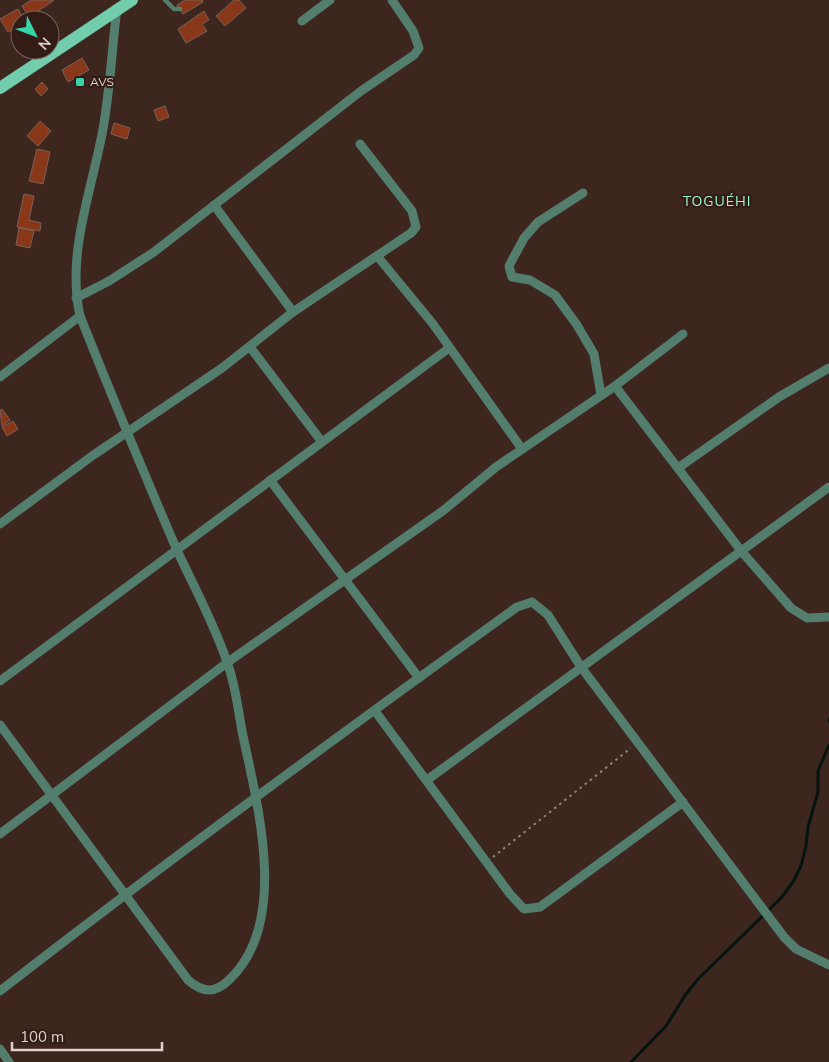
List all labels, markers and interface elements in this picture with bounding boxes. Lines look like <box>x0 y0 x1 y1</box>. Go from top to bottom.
north arrow <box>10 10 60 60</box>
text: N <box>34 34 55 54</box>
place label: AVS <box>90 74 114 89</box>
marker: AVS <box>74 76 86 88</box>
district label: TOGUÉHI <box>683 192 751 210</box>
scale bar <box>12 1020 162 1052</box>
text: 100 m <box>20 1027 64 1046</box>

